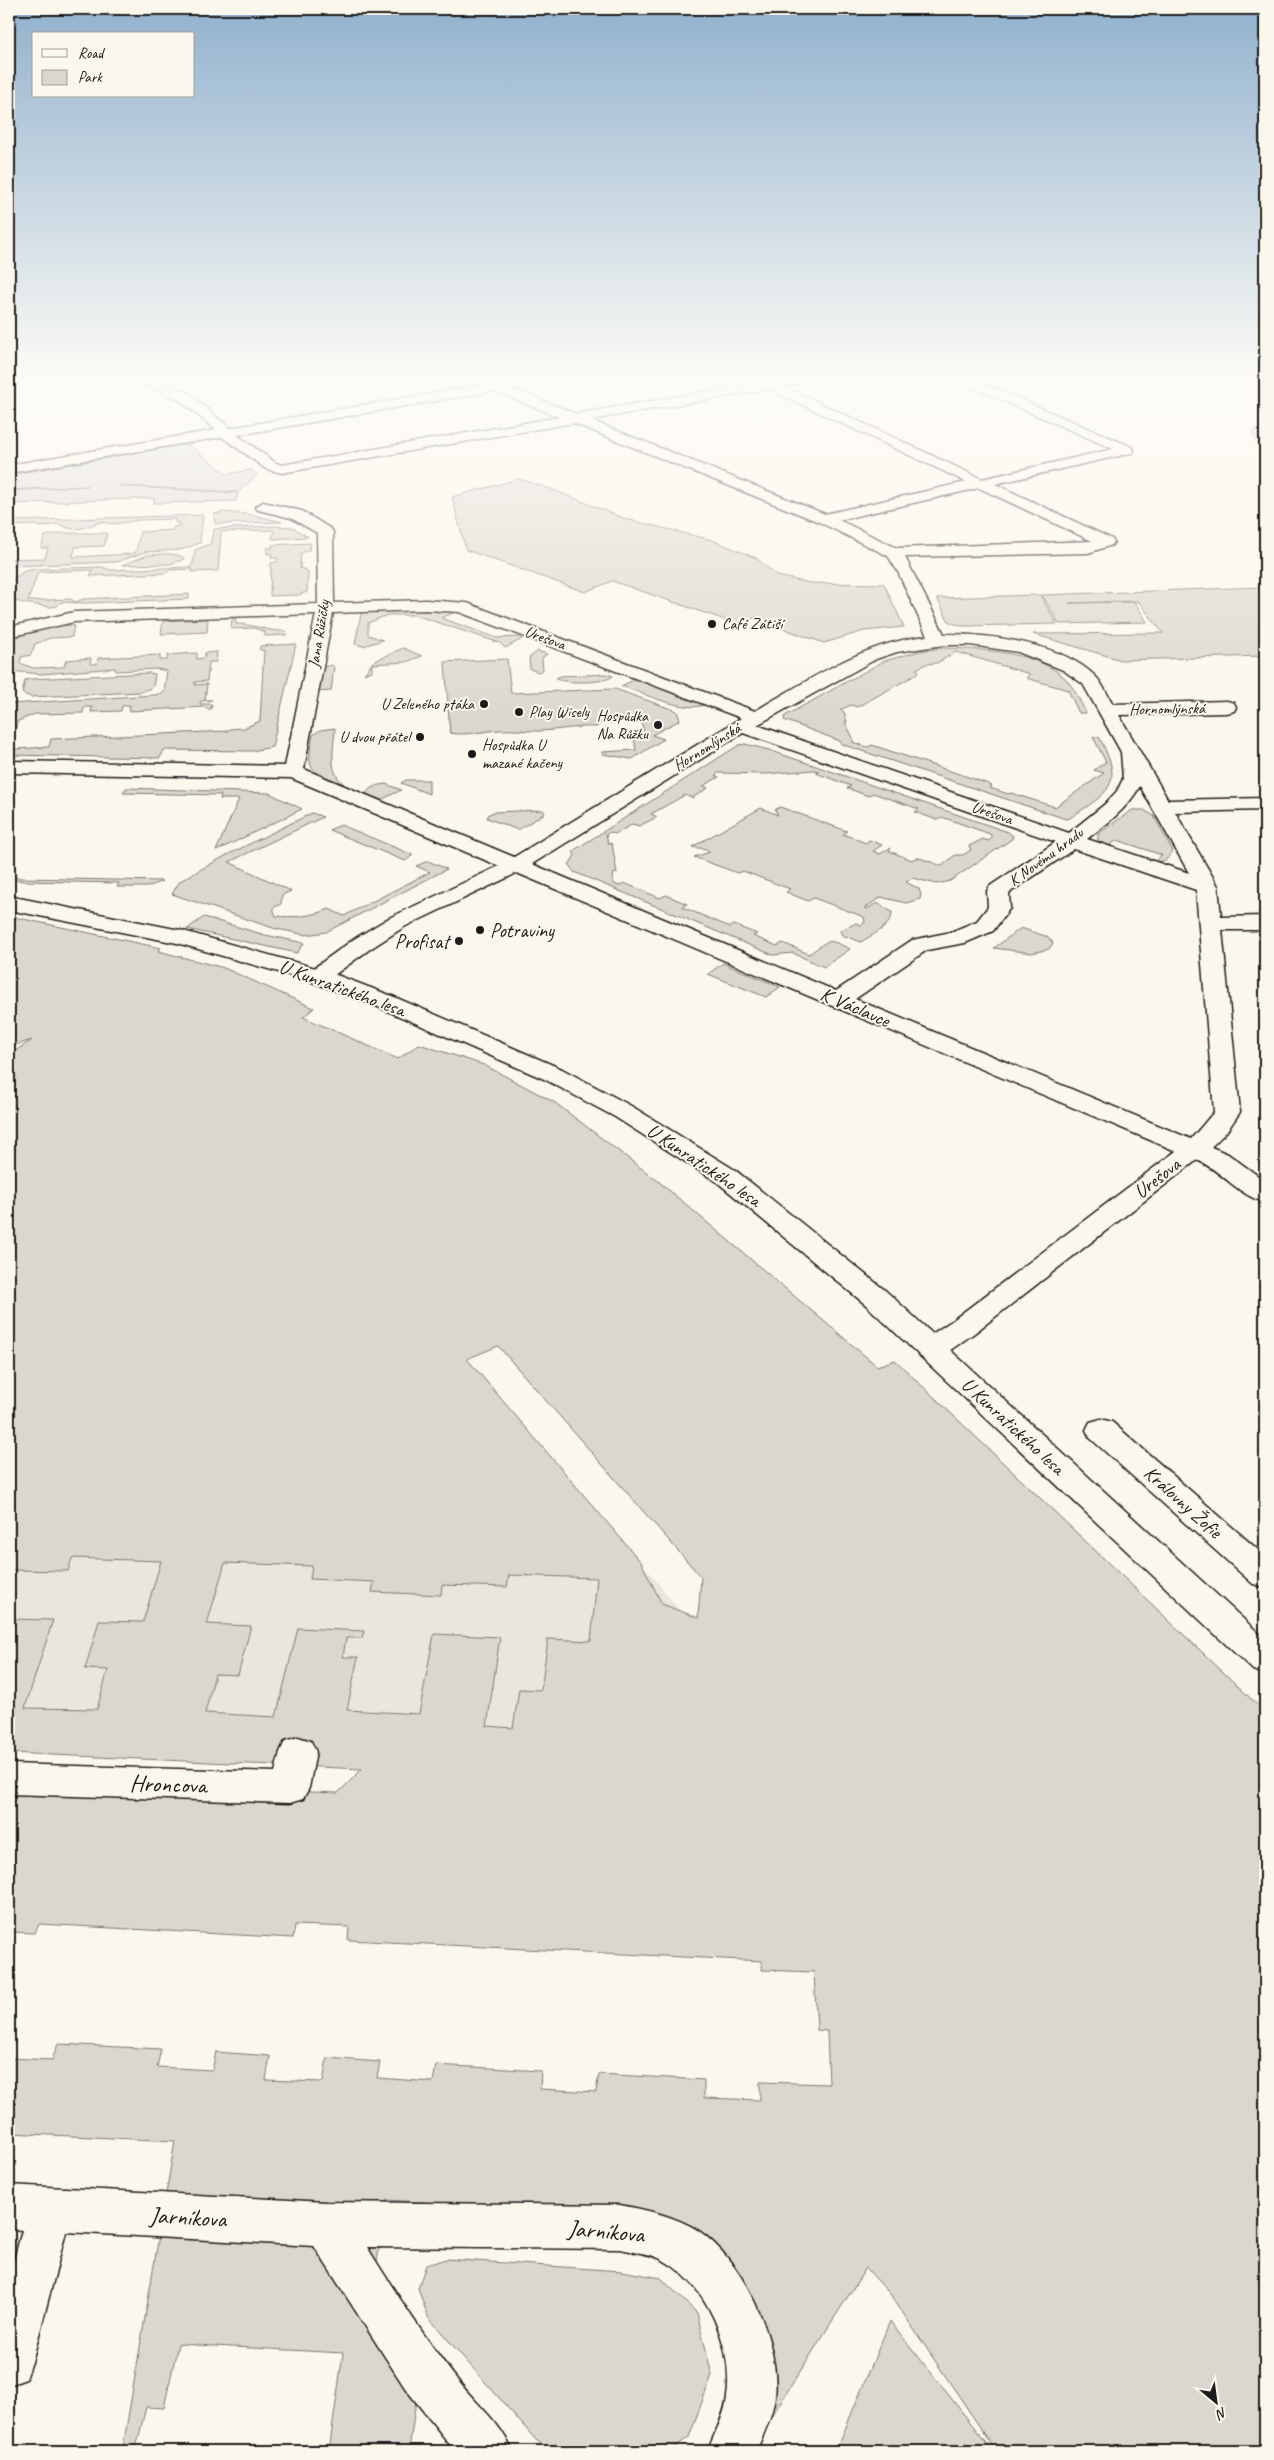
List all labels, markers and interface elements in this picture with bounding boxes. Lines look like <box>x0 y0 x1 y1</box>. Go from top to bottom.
legend <box>32 32 195 98</box>
text: Road <box>78 44 105 63</box>
text: Park <box>78 68 103 87</box>
street label: Jana Růžičky <box>304 597 334 670</box>
place label: Café Zátiší <box>722 614 785 634</box>
marker: Café Zátiší <box>706 618 718 630</box>
street label: Urešova <box>522 621 570 655</box>
place label: U Zeleného ptáka <box>381 694 475 714</box>
marker: U Zeleného ptáka <box>478 698 490 710</box>
street label: Hornomlýnská <box>1129 698 1207 720</box>
place label: Play Wisely <box>529 702 590 722</box>
marker: Play Wisely <box>513 706 525 718</box>
place label: Hospůdka Na Růžku <box>597 706 649 744</box>
street label: Hornomlýnská <box>670 717 746 776</box>
marker: Hospůdka Na Růžku <box>652 719 664 731</box>
place label: U dvou přátel <box>339 727 413 747</box>
marker: U dvou přátel <box>414 731 426 743</box>
place label: Hospůdka U mazané kačeny <box>482 735 564 773</box>
marker: Hospůdka U mazané kačeny <box>466 748 478 760</box>
street label: Urešova <box>969 797 1016 830</box>
street label: K Novému hradu <box>1005 823 1088 891</box>
place label: Potraviny <box>490 918 555 943</box>
marker: Potraviny <box>474 924 486 936</box>
place label: Profisat <box>395 929 452 954</box>
marker: Profisat <box>453 935 465 947</box>
street label: U Kunratického lesa <box>276 954 410 1023</box>
street label: K Václavce <box>817 981 895 1033</box>
street label: U Kunratického lesa <box>642 1118 767 1213</box>
street label: Urešova <box>1129 1151 1187 1204</box>
street label: U Kunratického lesa <box>956 1372 1071 1481</box>
street label: Královny Žofie <box>1139 1460 1228 1545</box>
street label: Hroncova <box>129 1768 209 1800</box>
street label: Jarníkova <box>148 2200 228 2234</box>
street label: Jarníkova <box>566 2213 647 2249</box>
north arrow <box>1192 2378 1242 2428</box>
text: N <box>1212 2403 1230 2424</box>

